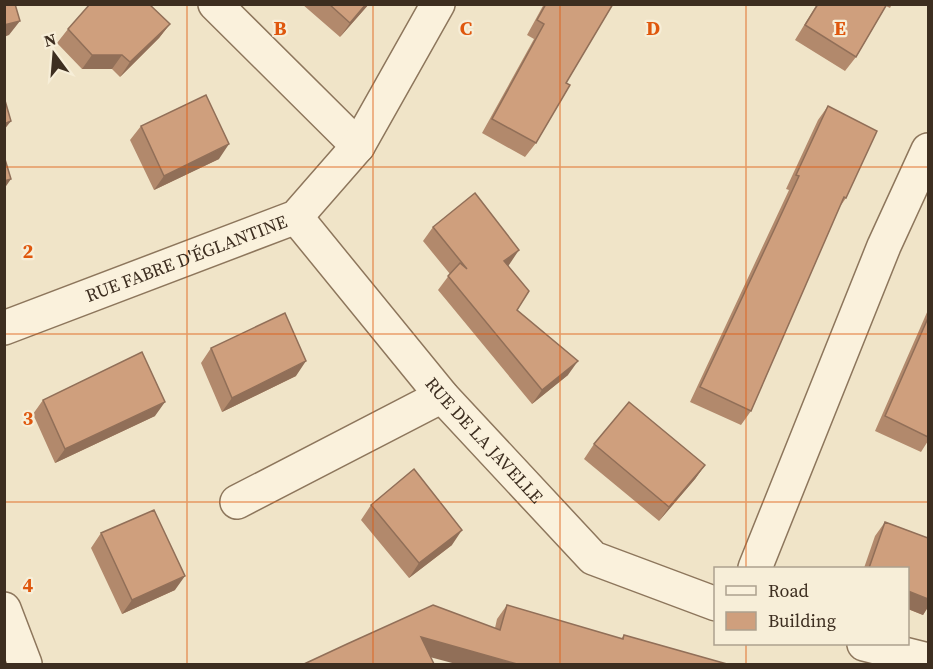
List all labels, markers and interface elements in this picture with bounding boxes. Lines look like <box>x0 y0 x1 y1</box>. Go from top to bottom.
text: B <box>273 14 287 42</box>
text: C <box>460 14 472 42</box>
text: D <box>646 14 660 42</box>
text: E <box>834 14 846 42</box>
north arrow <box>24 24 84 84</box>
text: N <box>41 27 59 52</box>
street label: RUE FABRE D'ÉGLANTINE <box>82 209 291 308</box>
text: 2 <box>23 237 34 265</box>
street label: RUE DE LA JAVELLE <box>420 372 549 509</box>
text: 3 <box>23 404 34 432</box>
legend <box>714 567 909 645</box>
text: 4 <box>23 571 34 599</box>
text: Road <box>768 578 809 603</box>
text: Building <box>768 608 836 633</box>

